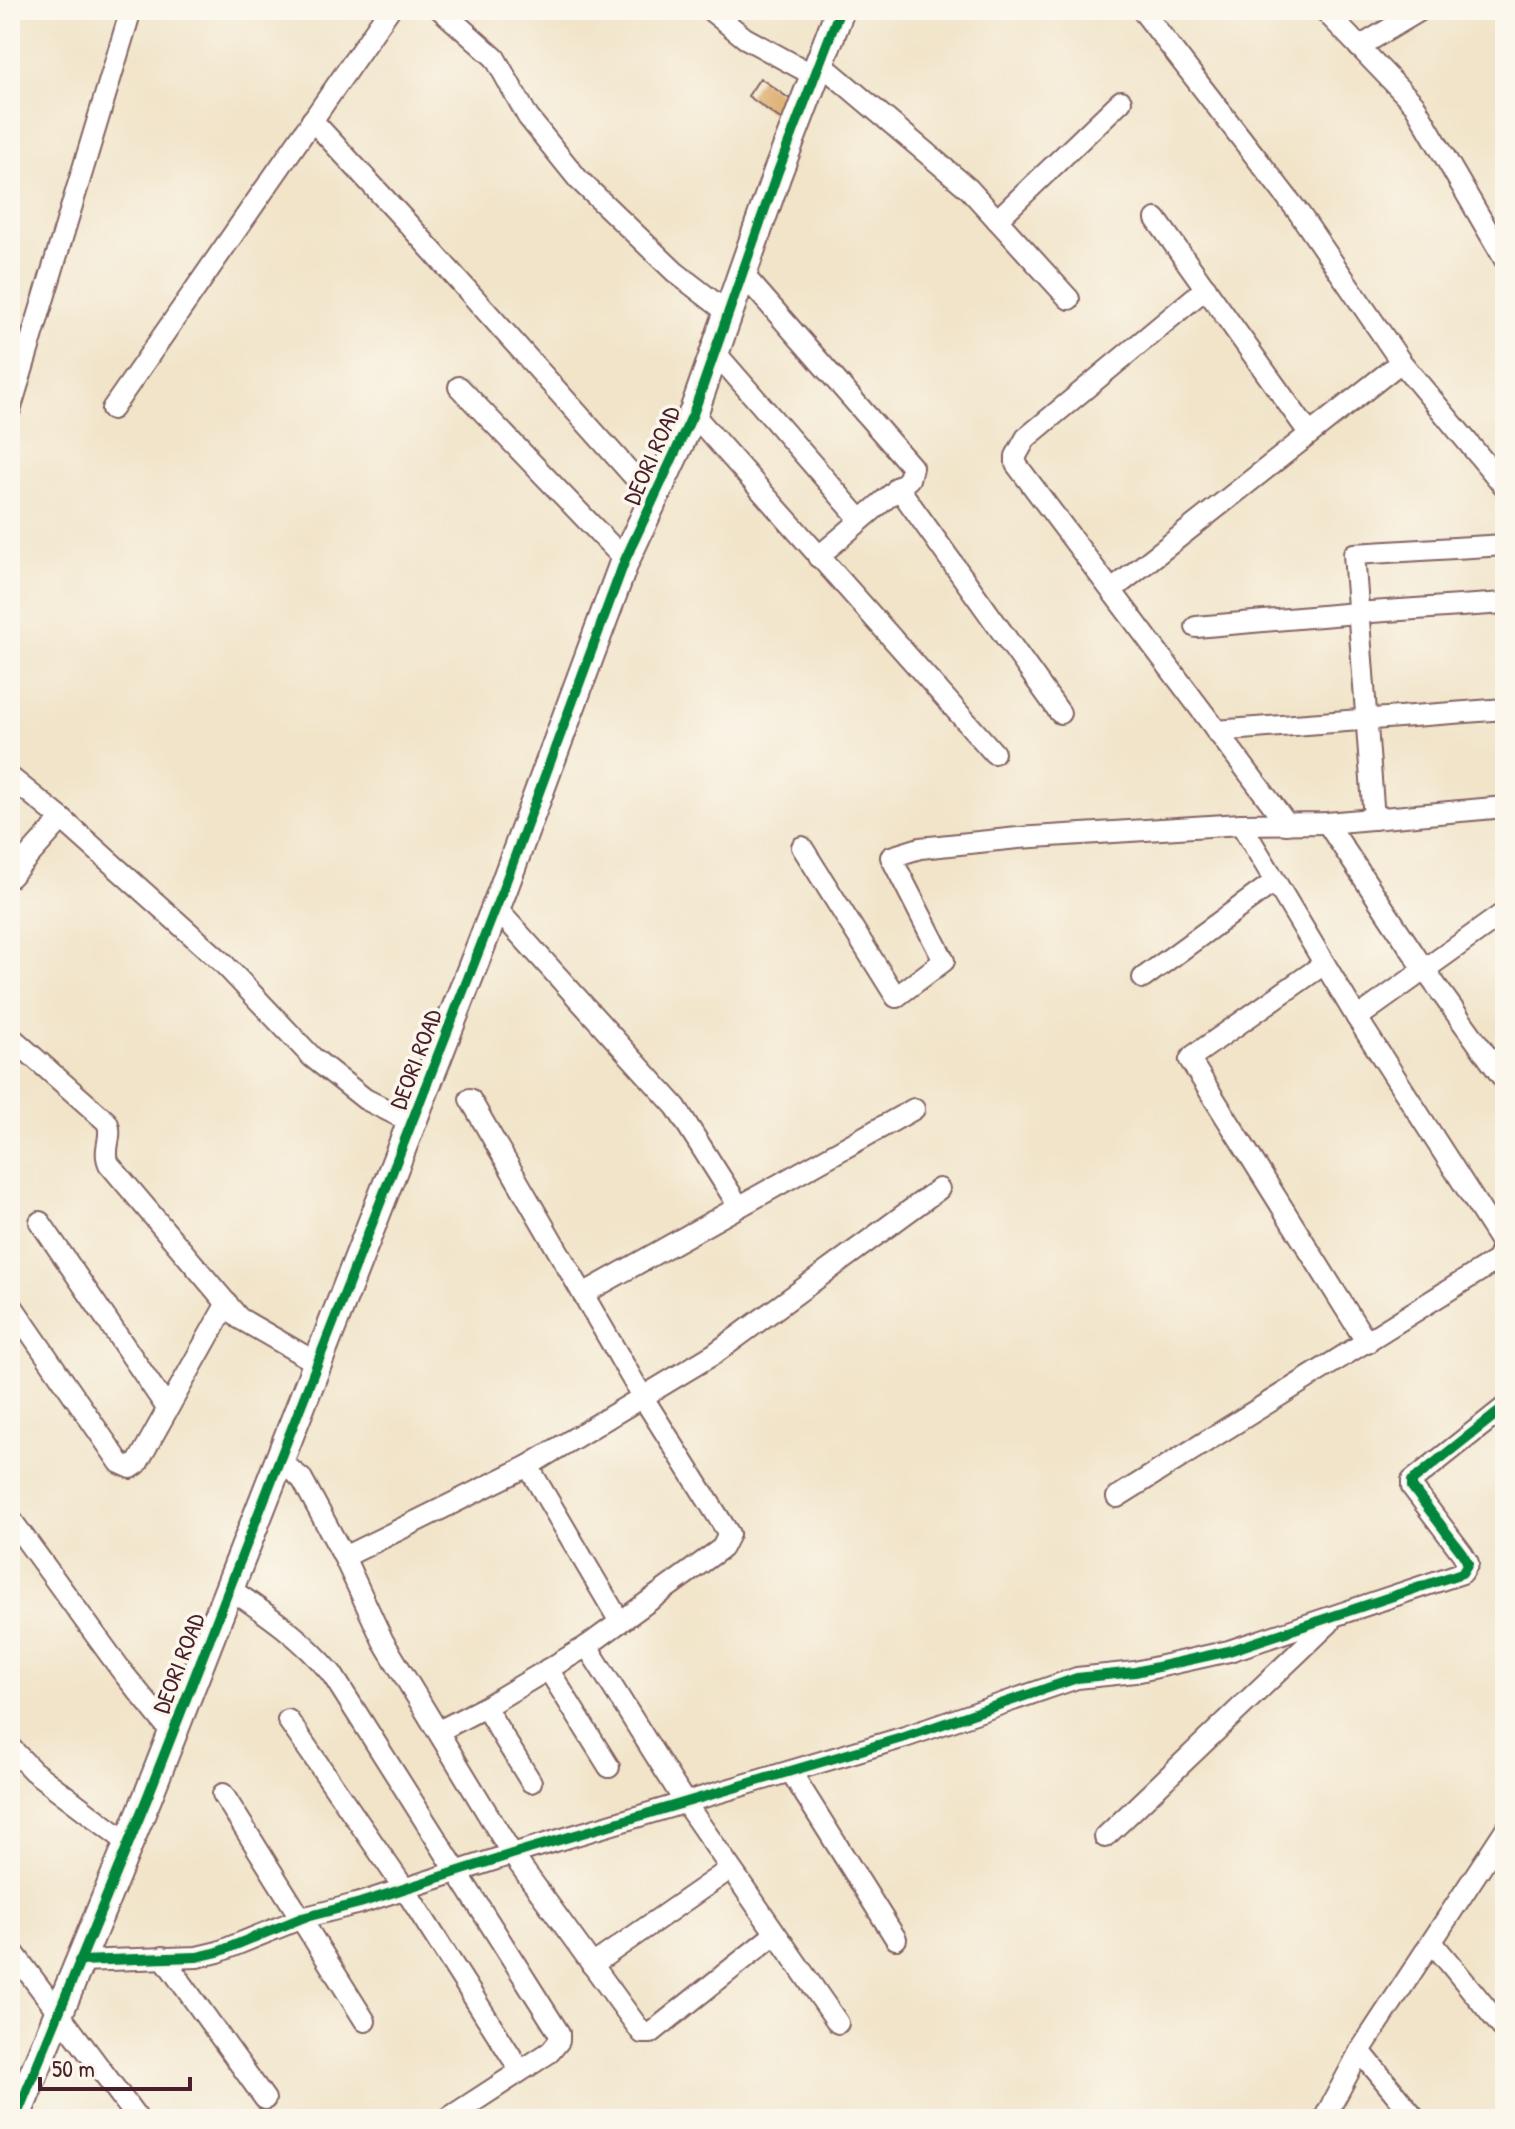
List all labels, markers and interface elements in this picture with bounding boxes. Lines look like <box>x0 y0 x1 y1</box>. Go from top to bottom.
street label: DEORI ROAD <box>615 400 687 509</box>
street label: DEORI ROAD <box>381 1004 449 1114</box>
street label: DEORI ROAD <box>144 1608 212 1718</box>
scale bar <box>40 2041 190 2091</box>
text: 50 m <box>52 2052 95 2084</box>

